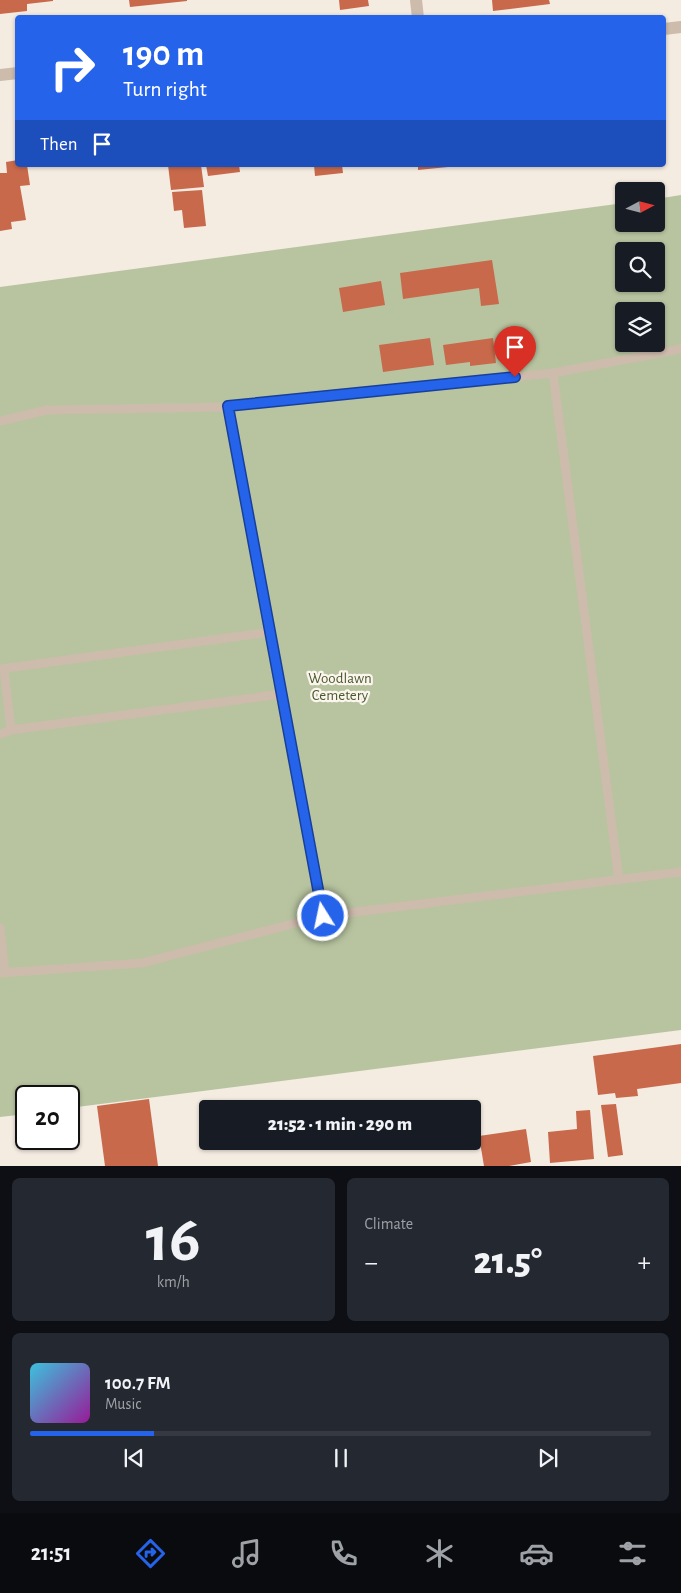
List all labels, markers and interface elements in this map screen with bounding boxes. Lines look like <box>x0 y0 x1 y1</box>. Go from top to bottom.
icon: right <box>40 35 105 100</box>
text: 190 m <box>123 37 204 72</box>
text: Turn right <box>123 78 207 100</box>
icon: arrive <box>88 130 116 158</box>
text: Then <box>40 135 78 154</box>
north arrow <box>615 182 665 232</box>
map controls <box>615 182 665 352</box>
button: search <box>615 242 665 292</box>
button: layers <box>615 302 665 352</box>
pin <box>494 326 536 377</box>
icon: arrive <box>501 333 529 361</box>
park label: Woodlawn Cemetery <box>308 671 372 703</box>
position arrow <box>296 889 348 941</box>
speed limit sign: 20 <box>15 1085 80 1150</box>
text: 21:52 · 1 min · 290 m <box>268 1115 412 1134</box>
text: 16 <box>146 1208 201 1273</box>
text: Climate <box>365 1216 413 1232</box>
text: 21.5° <box>473 1243 542 1281</box>
text: − <box>365 1249 378 1277</box>
text: + <box>638 1249 651 1277</box>
text: km/h <box>157 1274 190 1290</box>
text: 100.7 FM <box>105 1374 171 1393</box>
text: Music <box>105 1396 141 1412</box>
icon: previous <box>120 1444 148 1472</box>
icon: pause <box>327 1444 355 1472</box>
icon: next <box>534 1444 562 1472</box>
icon: directions <box>133 1536 168 1571</box>
icon: music <box>229 1536 264 1571</box>
icon: phone <box>326 1536 361 1571</box>
icon: climate <box>422 1536 457 1571</box>
icon: car <box>519 1536 554 1571</box>
icon: filters <box>615 1536 650 1571</box>
text: 21:51 <box>31 1542 71 1564</box>

